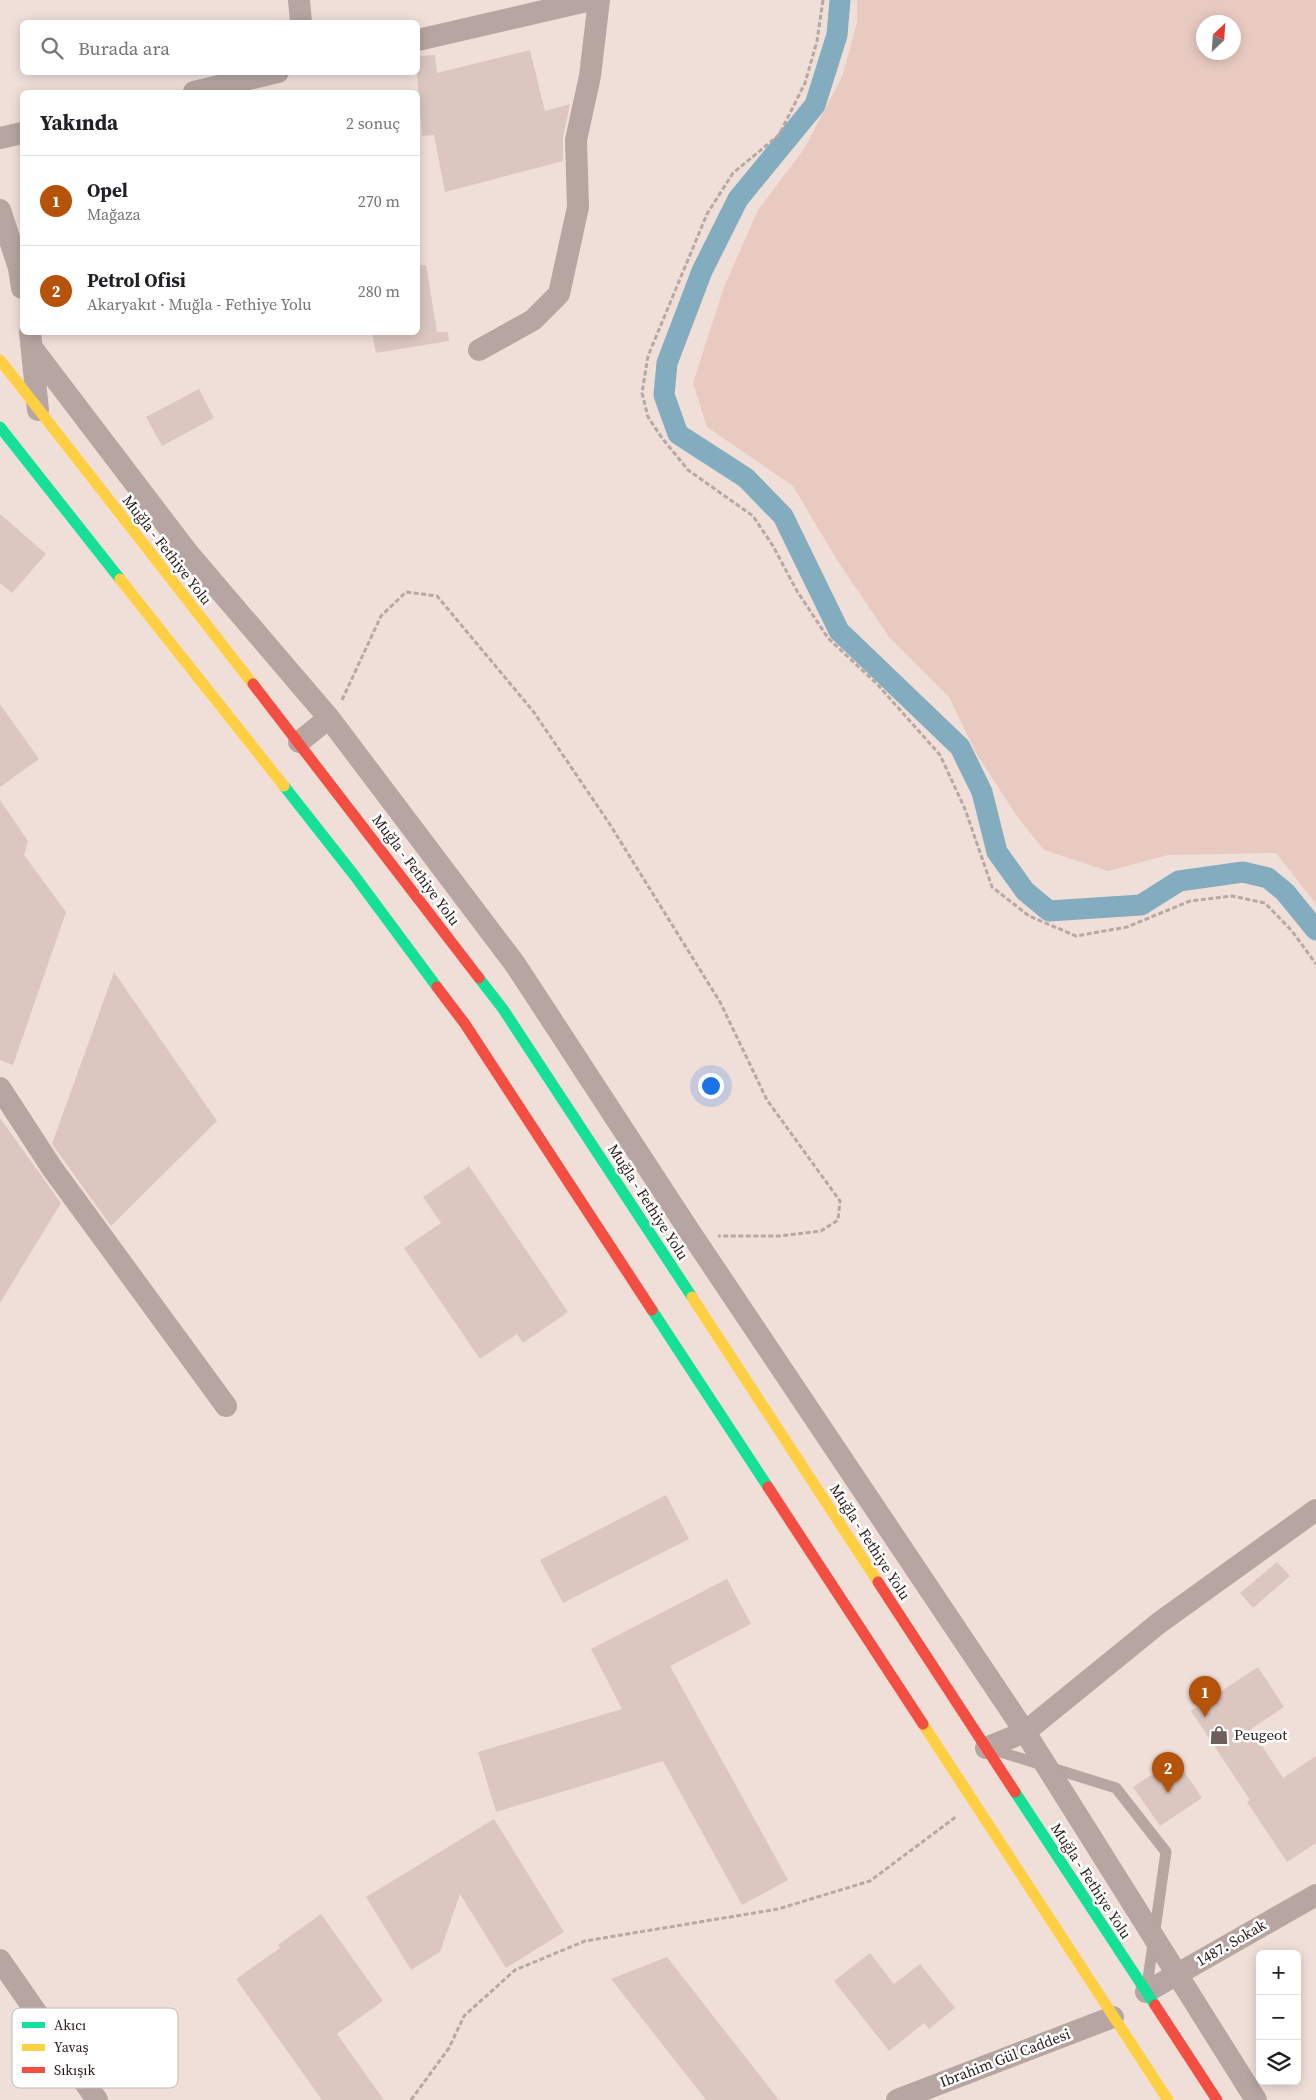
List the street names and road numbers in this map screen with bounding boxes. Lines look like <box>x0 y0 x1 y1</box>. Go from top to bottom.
street label: Muğla - Fethiye Yolu <box>118 490 217 609</box>
street label: Muğla - Fethiye Yolu <box>368 810 465 930</box>
street label: Muğla - Fethiye Yolu <box>603 1140 694 1264</box>
street label: Muğla - Fethiye Yolu <box>825 1480 916 1604</box>
street label: Muğla - Fethiye Yolu <box>1046 1819 1137 1943</box>
street label: 1487. Sokak <box>1192 1914 1270 1971</box>
street label: Ibrahim Gül Caddesi <box>937 2023 1073 2092</box>

